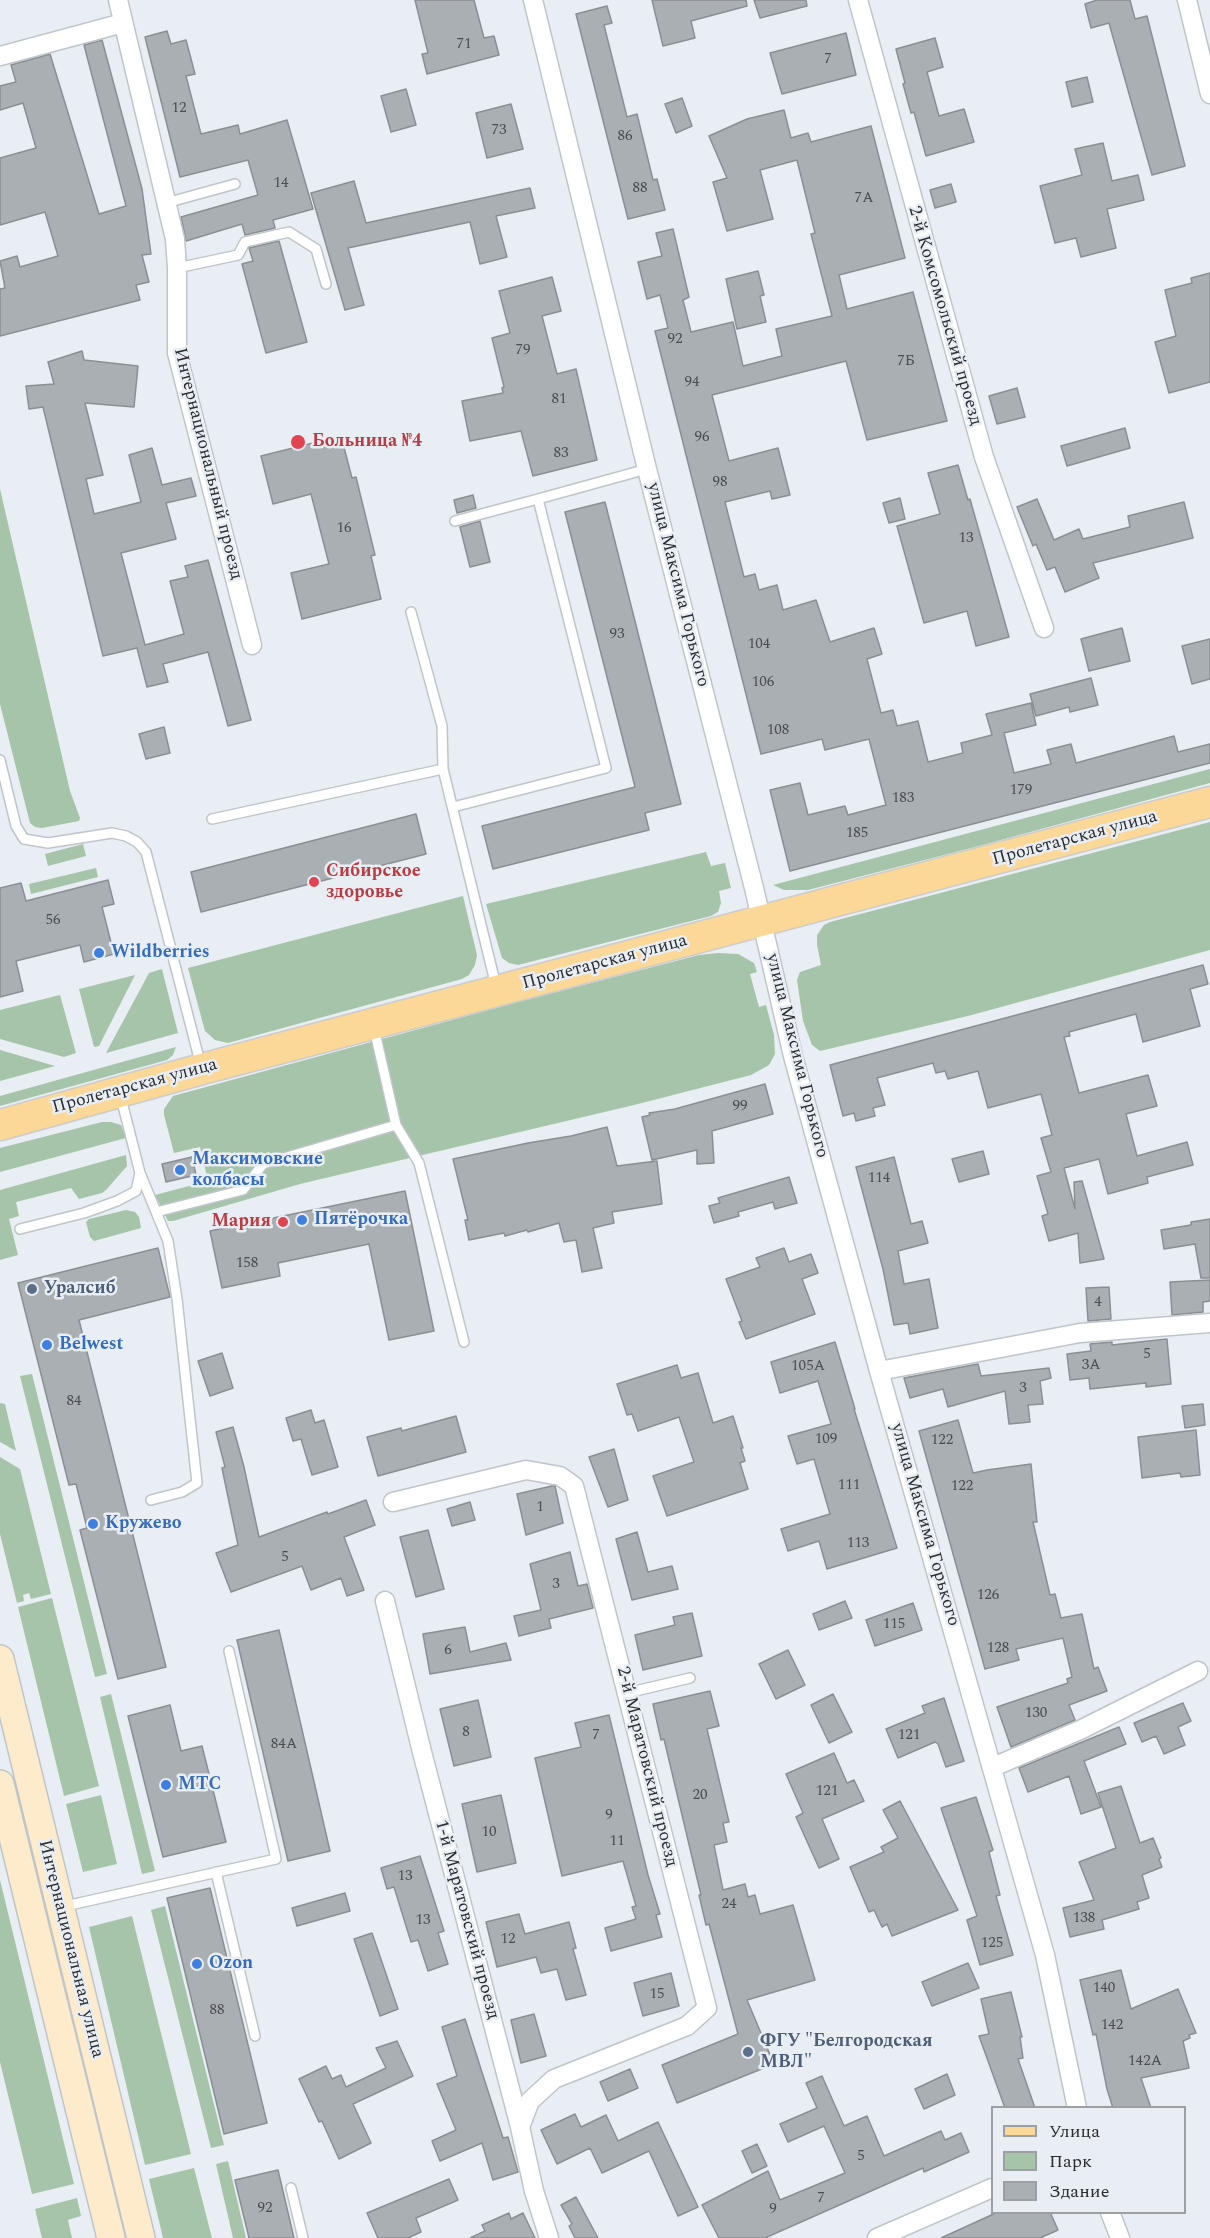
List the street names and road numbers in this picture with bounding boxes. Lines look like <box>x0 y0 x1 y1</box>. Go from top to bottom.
street label: 2-й Комсомольский проезд <box>902 204 986 428</box>
street label: Интернациональный проезд <box>168 346 246 582</box>
street label: улица Максима Горького <box>641 480 713 690</box>
street label: Пролетарская улица <box>990 807 1160 871</box>
street label: Пролетарская улица <box>520 931 690 995</box>
street label: улица Максима Горького <box>760 951 832 1161</box>
street label: Пролетарская улица <box>50 1055 220 1119</box>
street label: улица Максима Горького <box>885 1421 963 1629</box>
street label: 2-й Маратовский проезд <box>611 1665 681 1869</box>
street label: 1-й Маратовский проезд <box>429 1818 503 2022</box>
street label: Интернациональная улица <box>32 1838 108 2060</box>

